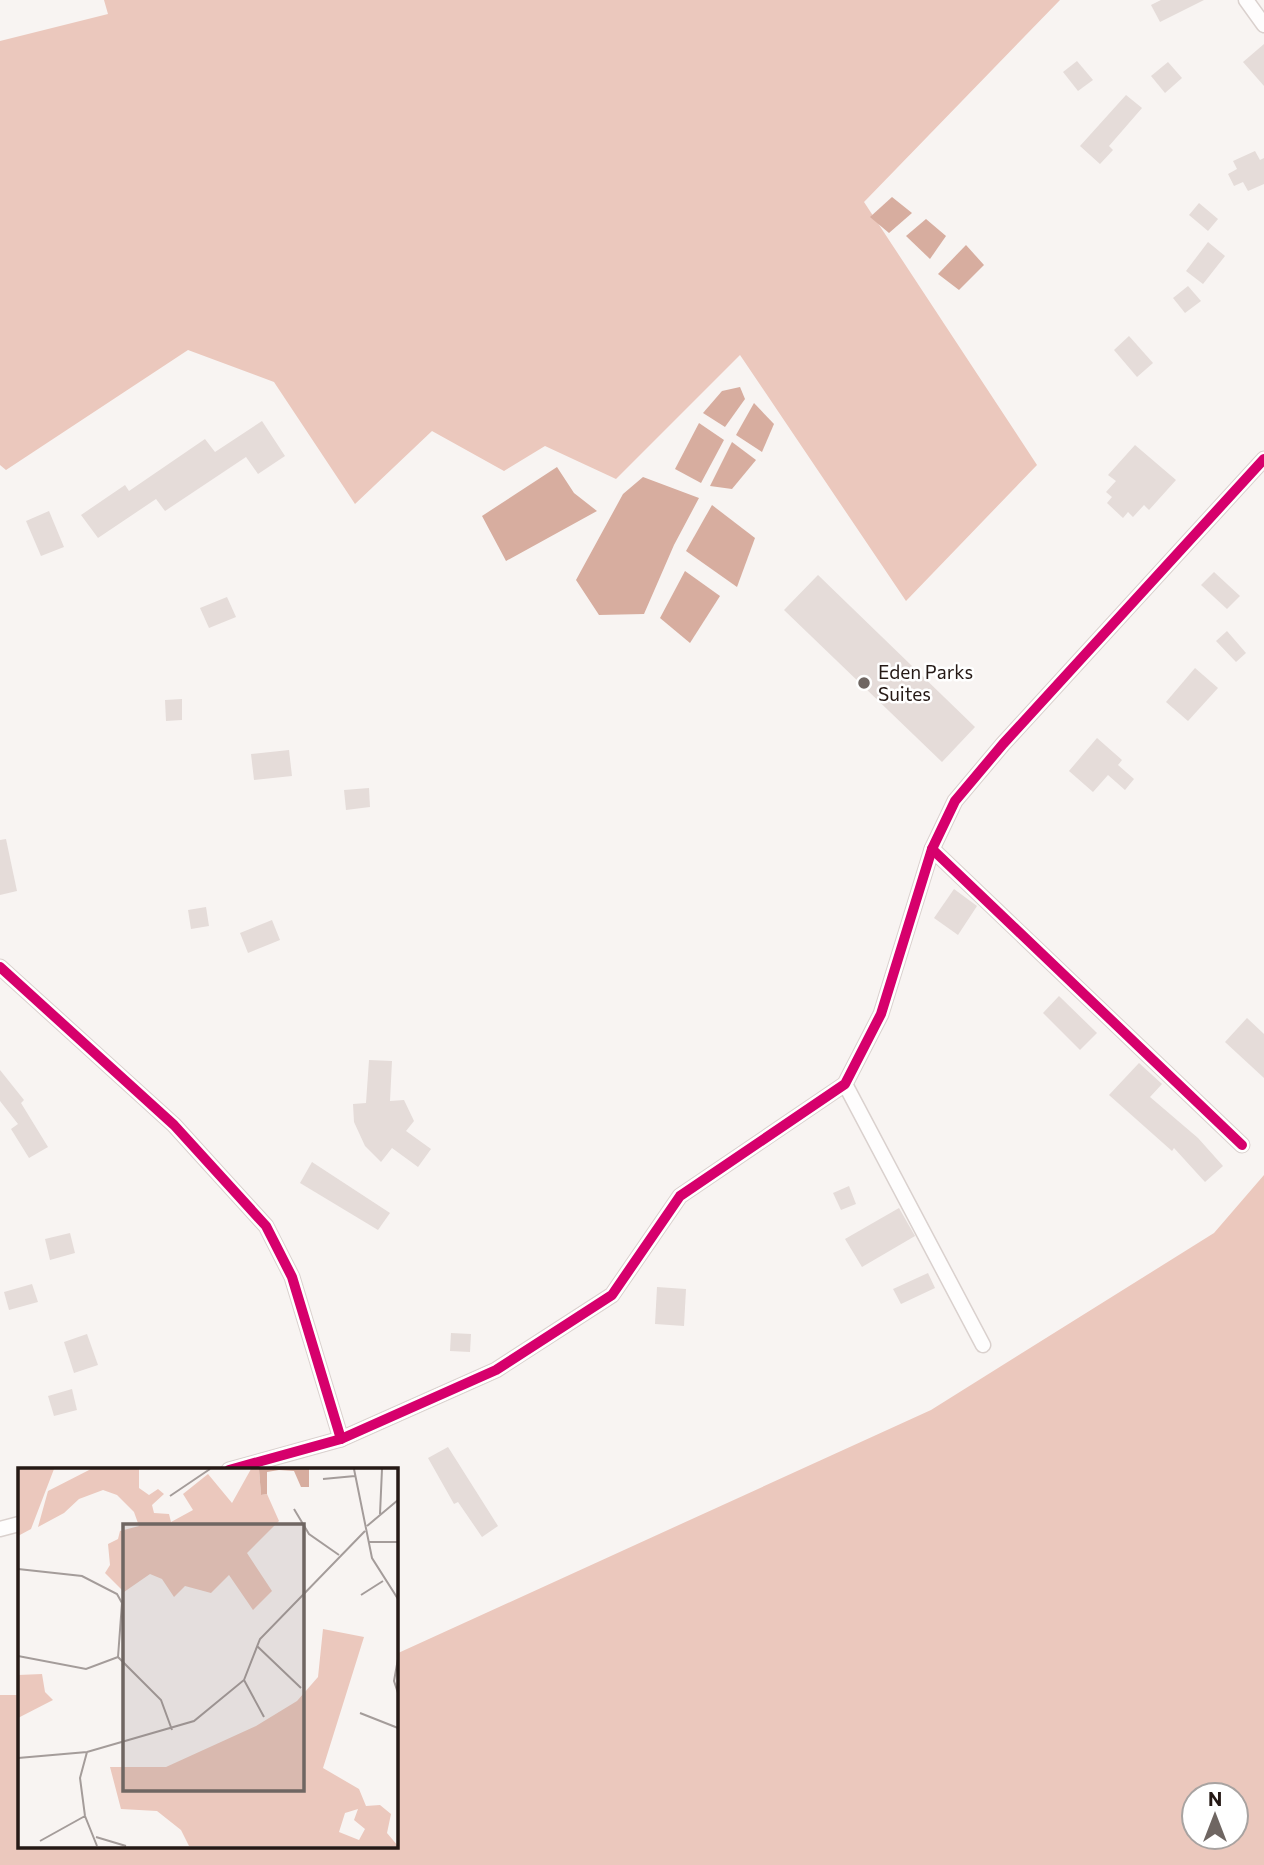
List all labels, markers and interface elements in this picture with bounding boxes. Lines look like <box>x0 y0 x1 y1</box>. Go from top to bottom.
place label: Eden Parks Suites <box>878 660 973 705</box>
marker: Eden Parks Suites <box>856 675 872 691</box>
inset map <box>18 1468 397 1848</box>
north arrow <box>1180 1781 1250 1851</box>
text: N <box>1208 1787 1222 1810</box>

